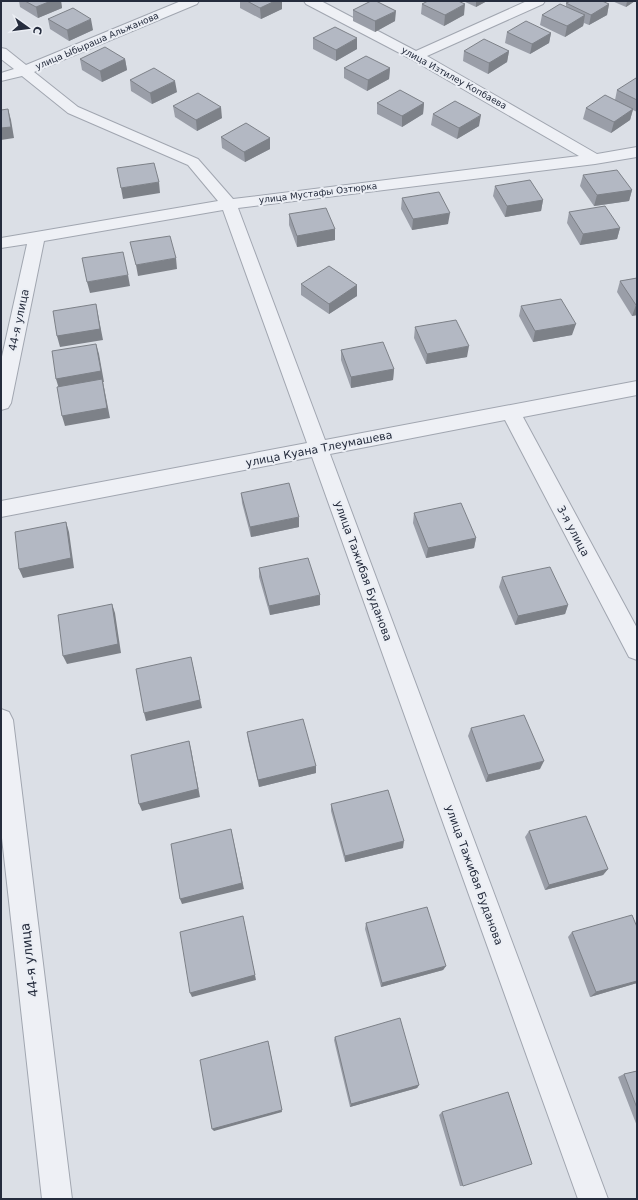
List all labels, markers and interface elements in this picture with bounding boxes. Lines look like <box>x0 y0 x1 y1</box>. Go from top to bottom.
north arrow <box>8 8 48 48</box>
street label: улица Ыбыраша Альжанова <box>34 10 160 72</box>
text: С <box>30 25 45 36</box>
street label: улица Изтилеу Копбаева <box>400 45 508 111</box>
street label: улица Мустафы Озтюрка <box>258 181 378 205</box>
street label: 44-я улица <box>6 288 32 352</box>
street label: улица Куана Тлеумашева <box>245 428 393 470</box>
street label: улица Тажибая Буданова <box>332 499 394 643</box>
street label: 3-я улица <box>554 503 592 559</box>
street label: улица Тажибая Буданова <box>443 803 505 947</box>
street label: 44-я улица <box>17 922 41 998</box>

